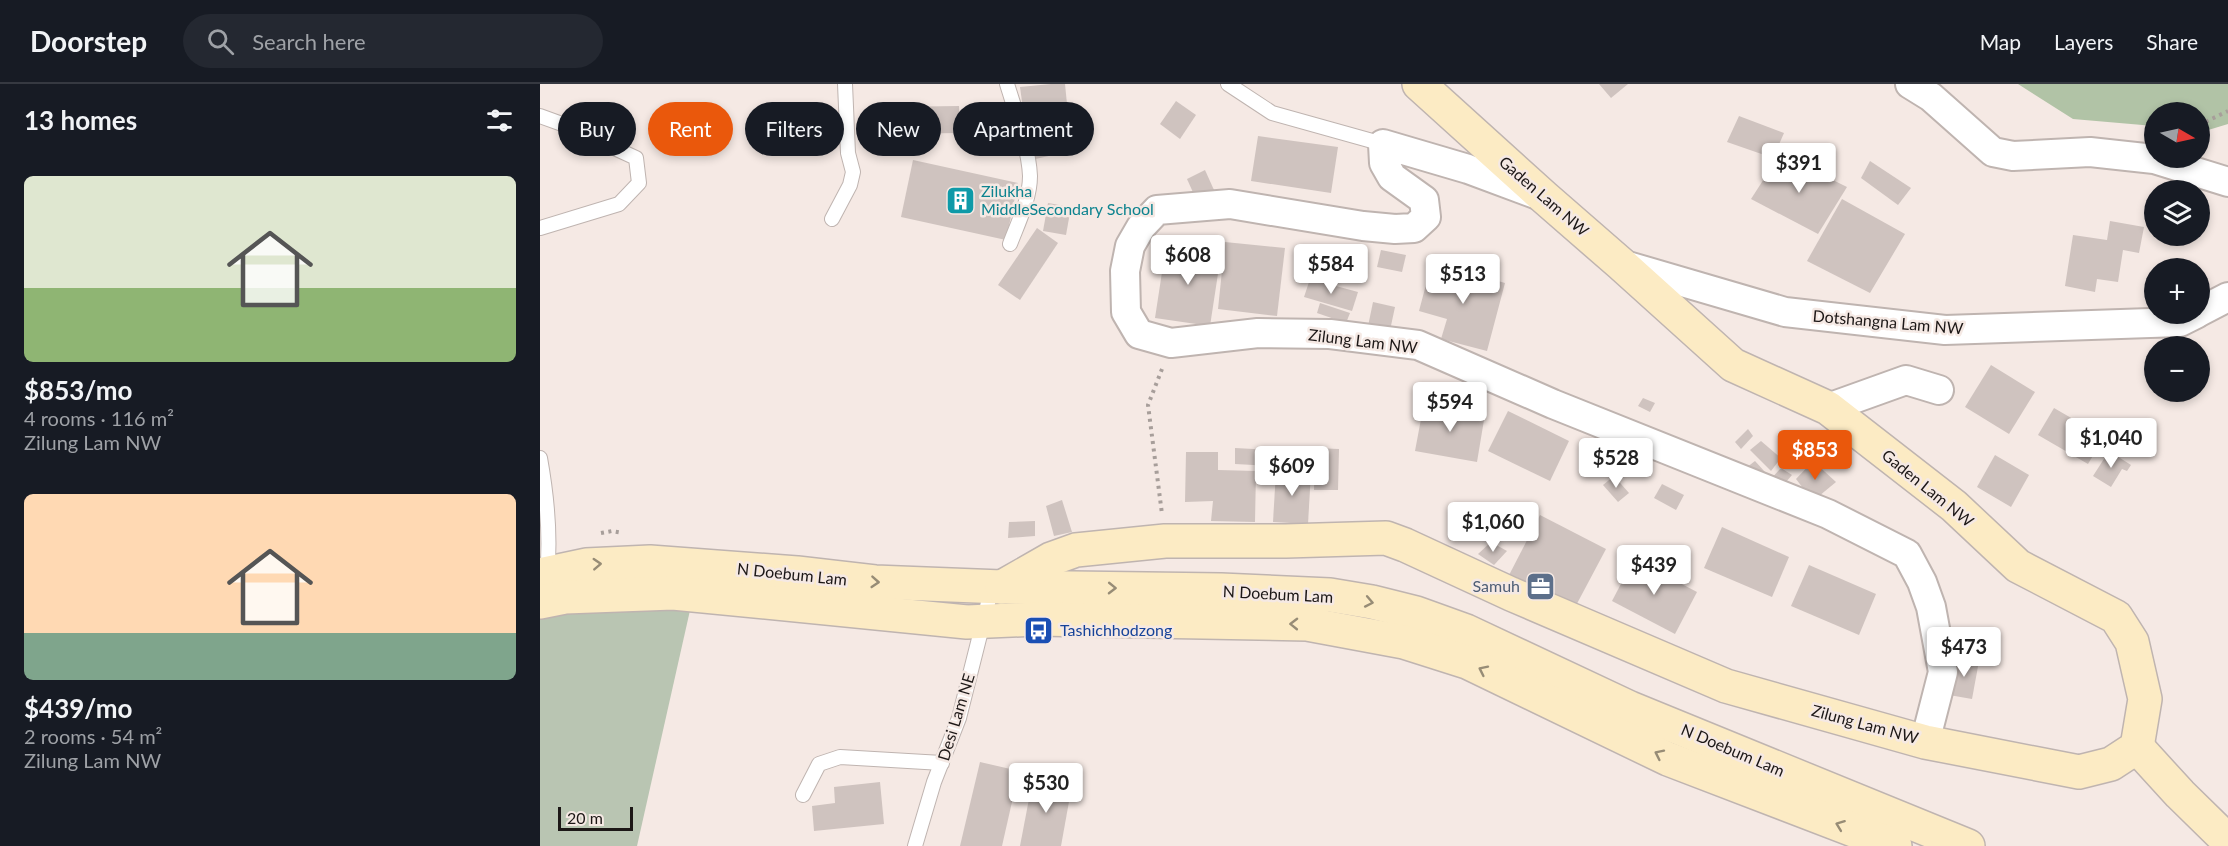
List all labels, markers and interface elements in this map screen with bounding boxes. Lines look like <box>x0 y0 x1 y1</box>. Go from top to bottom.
search box <box>183 14 603 68</box>
text: Doorstep <box>30 24 147 58</box>
icon: search <box>204 25 237 58</box>
text: Search here <box>252 28 366 55</box>
text: Map <box>1980 29 2021 54</box>
text: Layers <box>2054 29 2113 54</box>
text: Share <box>2146 29 2198 54</box>
chip: Buy <box>558 102 636 156</box>
chip: Rent <box>648 102 733 156</box>
chip: Filters <box>745 102 844 156</box>
chip: New <box>856 102 941 156</box>
chip: Apartment <box>953 102 1094 156</box>
north arrow <box>2144 102 2210 168</box>
map controls <box>2144 102 2210 402</box>
text: 13 homes <box>24 104 137 136</box>
icon: filters <box>483 104 516 137</box>
pin: $391 <box>1763 143 1835 194</box>
text: $391 <box>1776 150 1822 174</box>
street label: Gaden Lam NW <box>1496 152 1593 240</box>
button: layers <box>2144 180 2210 246</box>
place label: Zilukha MiddleSecondary School <box>981 181 1154 218</box>
building icon: Zilukha MiddleSecondary School <box>944 184 976 216</box>
icon: home <box>216 215 324 323</box>
pin: $608 <box>1152 235 1224 286</box>
text: $608 <box>1165 242 1211 266</box>
pin: $584 <box>1295 244 1367 295</box>
text: $584 <box>1308 251 1354 275</box>
pin: $513 <box>1427 254 1499 305</box>
button: + <box>2144 258 2210 324</box>
text: $513 <box>1440 261 1486 285</box>
street label: Dotshangna Lam NW <box>1812 305 1964 338</box>
street label: Zilung Lam NW <box>1307 324 1419 357</box>
button: − <box>2144 336 2210 402</box>
text: $853/mo <box>24 374 132 406</box>
pin: $594 <box>1414 382 1486 433</box>
text: $594 <box>1427 389 1473 413</box>
text: 4 rooms · 116 m² <box>24 406 174 430</box>
pin: $1,040 <box>2062 418 2160 469</box>
text: $1,040 <box>2080 425 2142 449</box>
text: Zilung Lam NW <box>24 430 161 454</box>
pin: $853 <box>1779 430 1851 481</box>
text: $853 <box>1792 437 1838 461</box>
pin: $528 <box>1580 438 1652 489</box>
text: $528 <box>1593 445 1639 469</box>
street label: Gaden Lam NW <box>1879 445 1978 531</box>
pin: $609 <box>1256 446 1328 497</box>
text: $609 <box>1269 453 1315 477</box>
pin: $1,060 <box>1444 502 1542 553</box>
text: $1,060 <box>1462 509 1524 533</box>
icon: home <box>216 533 324 641</box>
pin: $439 <box>1618 545 1690 596</box>
text: $439 <box>1631 552 1677 576</box>
one-way arrow <box>593 558 602 571</box>
street label: N Doebum Lam <box>736 558 848 589</box>
office icon: Samuh <box>1525 570 1557 602</box>
one-way arrow <box>871 575 880 588</box>
place label: Samuh <box>1472 576 1520 595</box>
street label: N Doebum Lam <box>1222 581 1334 606</box>
one-way arrow <box>1108 582 1117 594</box>
one-way arrow <box>1364 595 1374 608</box>
bus stop icon: Tashichhodzong <box>1023 614 1055 646</box>
one-way arrow <box>1290 618 1299 630</box>
place label: Tashichhodzong <box>1060 620 1172 639</box>
pin: $473 <box>1928 627 2000 678</box>
text: $473 <box>1941 634 1987 658</box>
one-way arrow <box>1478 665 1489 677</box>
street label: Desi Lam NE <box>933 671 978 763</box>
text: $439/mo <box>24 692 132 724</box>
street label: Zilung Lam NW <box>1810 700 1921 747</box>
street label: N Doebum Lam <box>1679 719 1788 780</box>
text: 2 rooms · 54 m² <box>24 724 162 748</box>
text: Zilung Lam NW <box>24 748 161 772</box>
one-way arrow <box>1654 750 1665 762</box>
pin: $530 <box>1010 763 1082 814</box>
text: $530 <box>1023 770 1069 794</box>
scale bar <box>558 804 633 832</box>
text: 20 m <box>567 808 603 827</box>
one-way arrow <box>1835 820 1846 832</box>

